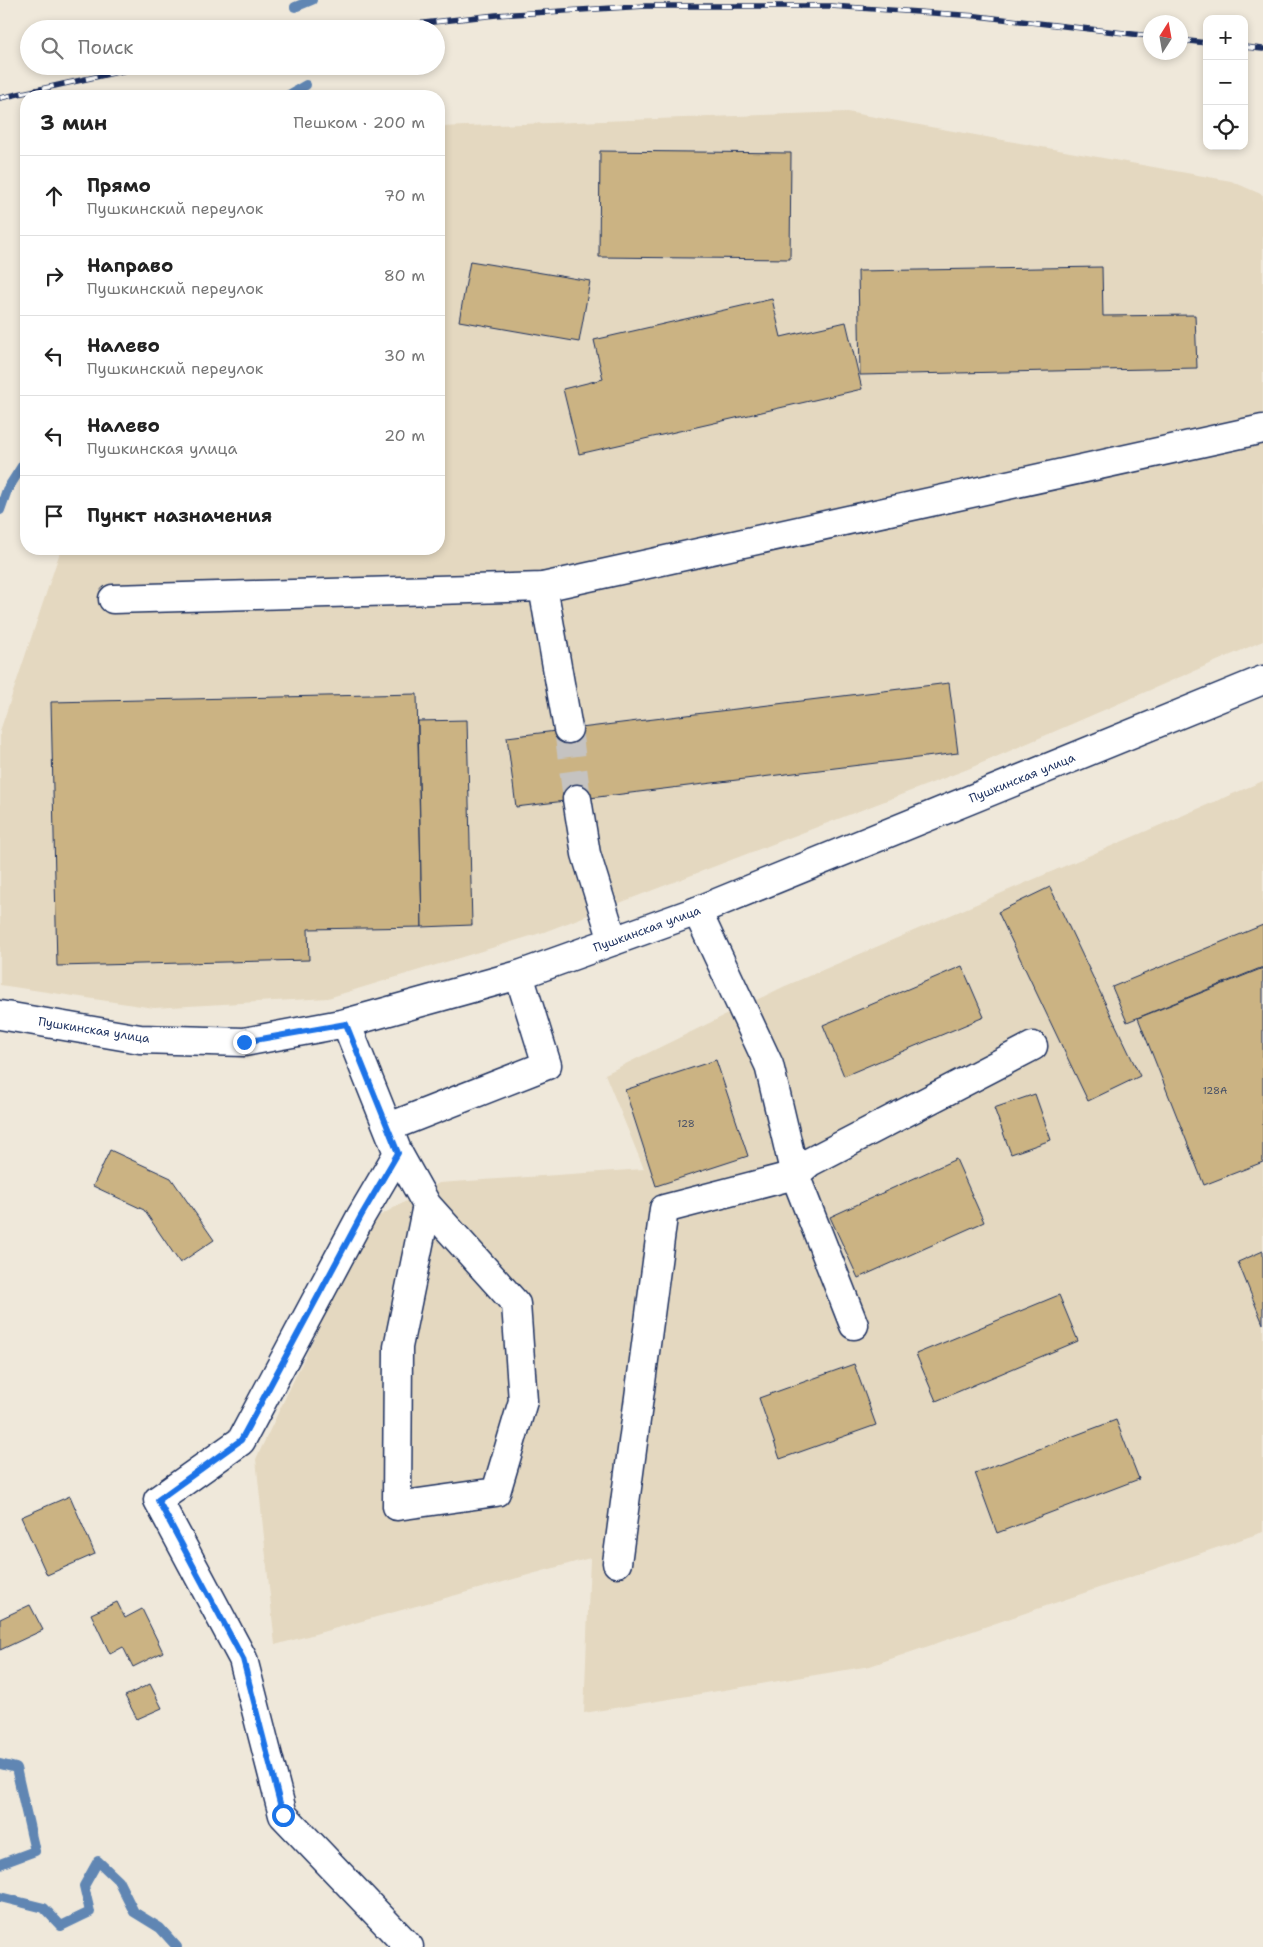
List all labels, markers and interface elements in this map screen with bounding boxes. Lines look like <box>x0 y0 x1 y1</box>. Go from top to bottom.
north arrow <box>1143 15 1188 60</box>
map controls <box>1203 15 1248 150</box>
button: + <box>1203 15 1248 60</box>
search box <box>20 20 445 75</box>
icon: search <box>38 34 66 62</box>
text: Поиск <box>78 35 133 60</box>
button: − <box>1203 60 1248 105</box>
button: locate <box>1203 105 1248 150</box>
text: 3 мин <box>40 109 107 137</box>
text: Пешком · 200 m <box>294 112 425 133</box>
text: Прямо <box>87 173 151 198</box>
icon: ahead <box>40 182 68 210</box>
text: 70 m <box>384 185 425 206</box>
text: Пушкинский переулок <box>87 198 263 219</box>
text: Направо <box>87 253 173 278</box>
icon: right <box>40 262 68 290</box>
text: 80 m <box>384 265 425 286</box>
text: Пушкинский переулок <box>87 278 263 299</box>
text: Налево <box>87 333 160 358</box>
icon: left <box>40 342 68 370</box>
text: 30 m <box>384 345 425 366</box>
text: Пушкинский переулок <box>87 358 263 379</box>
text: Налево <box>87 413 160 438</box>
icon: left <box>40 422 68 450</box>
text: 20 m <box>384 425 425 446</box>
text: Пушкинская улица <box>87 438 237 459</box>
icon: arrive <box>40 502 68 530</box>
text: Пункт назначения <box>87 503 272 528</box>
street label: Пушкинская улица <box>967 749 1078 807</box>
street label: Пушкинская улица <box>591 902 703 956</box>
street label: Пушкинская улица <box>37 1013 151 1047</box>
route end <box>233 1031 256 1054</box>
house number: 128А <box>1203 1084 1227 1097</box>
house number: 128 <box>677 1117 695 1130</box>
route start <box>272 1804 295 1827</box>

